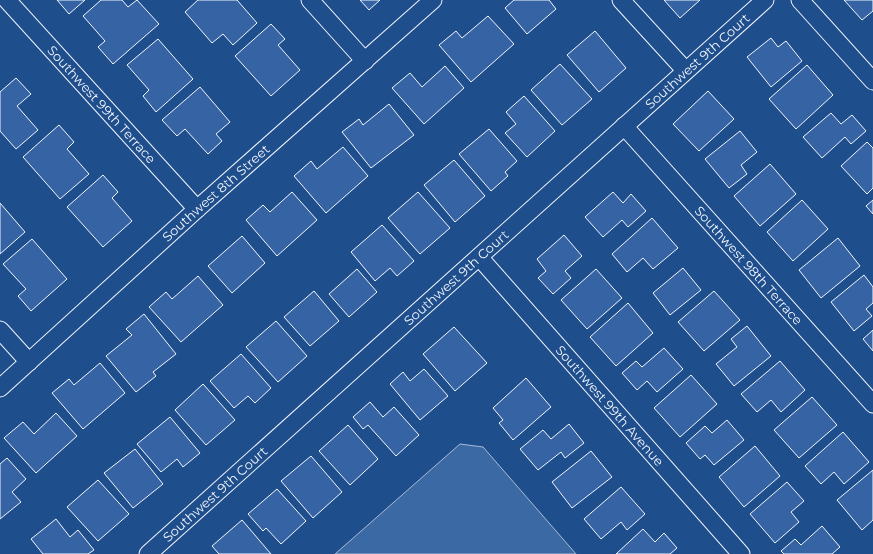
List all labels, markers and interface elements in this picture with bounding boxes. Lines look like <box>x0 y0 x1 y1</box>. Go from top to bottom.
street label: Southwest 9th Court <box>642 10 753 112</box>
street label: Southwest 99th Terrace <box>44 42 160 167</box>
street label: Southwest 8th Street <box>159 141 273 245</box>
street label: Southwest 98th Terrace <box>691 203 806 328</box>
street label: Southwest 9th Court <box>400 226 512 328</box>
street label: Southwest 99th Avenue <box>553 342 668 469</box>
street label: Southwest 9th Court <box>159 443 271 545</box>

